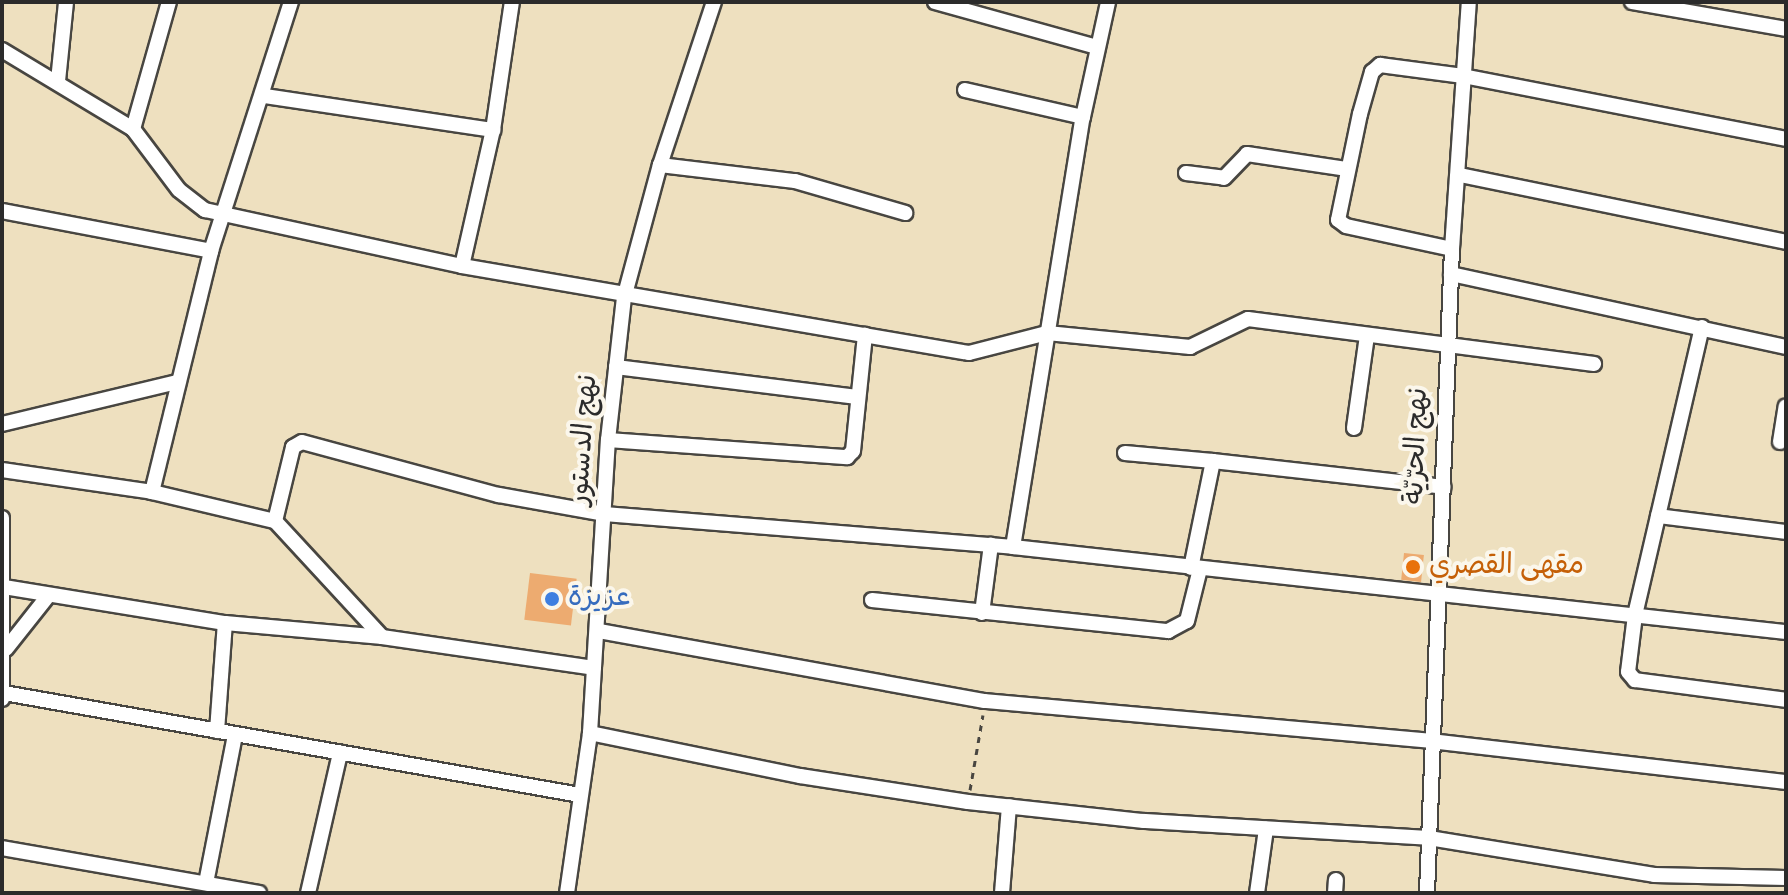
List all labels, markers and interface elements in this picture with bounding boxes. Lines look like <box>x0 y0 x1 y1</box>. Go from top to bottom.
street label: نهج الدستور <box>564 373 606 507</box>
street label: نهج الحرّيّة <box>1399 387 1437 505</box>
place label: مقهى القصري <box>1429 550 1584 584</box>
marker: مقهى القصري <box>1404 558 1422 576</box>
place label: عزيزة <box>568 582 630 616</box>
marker: عزيزة <box>543 590 561 608</box>

